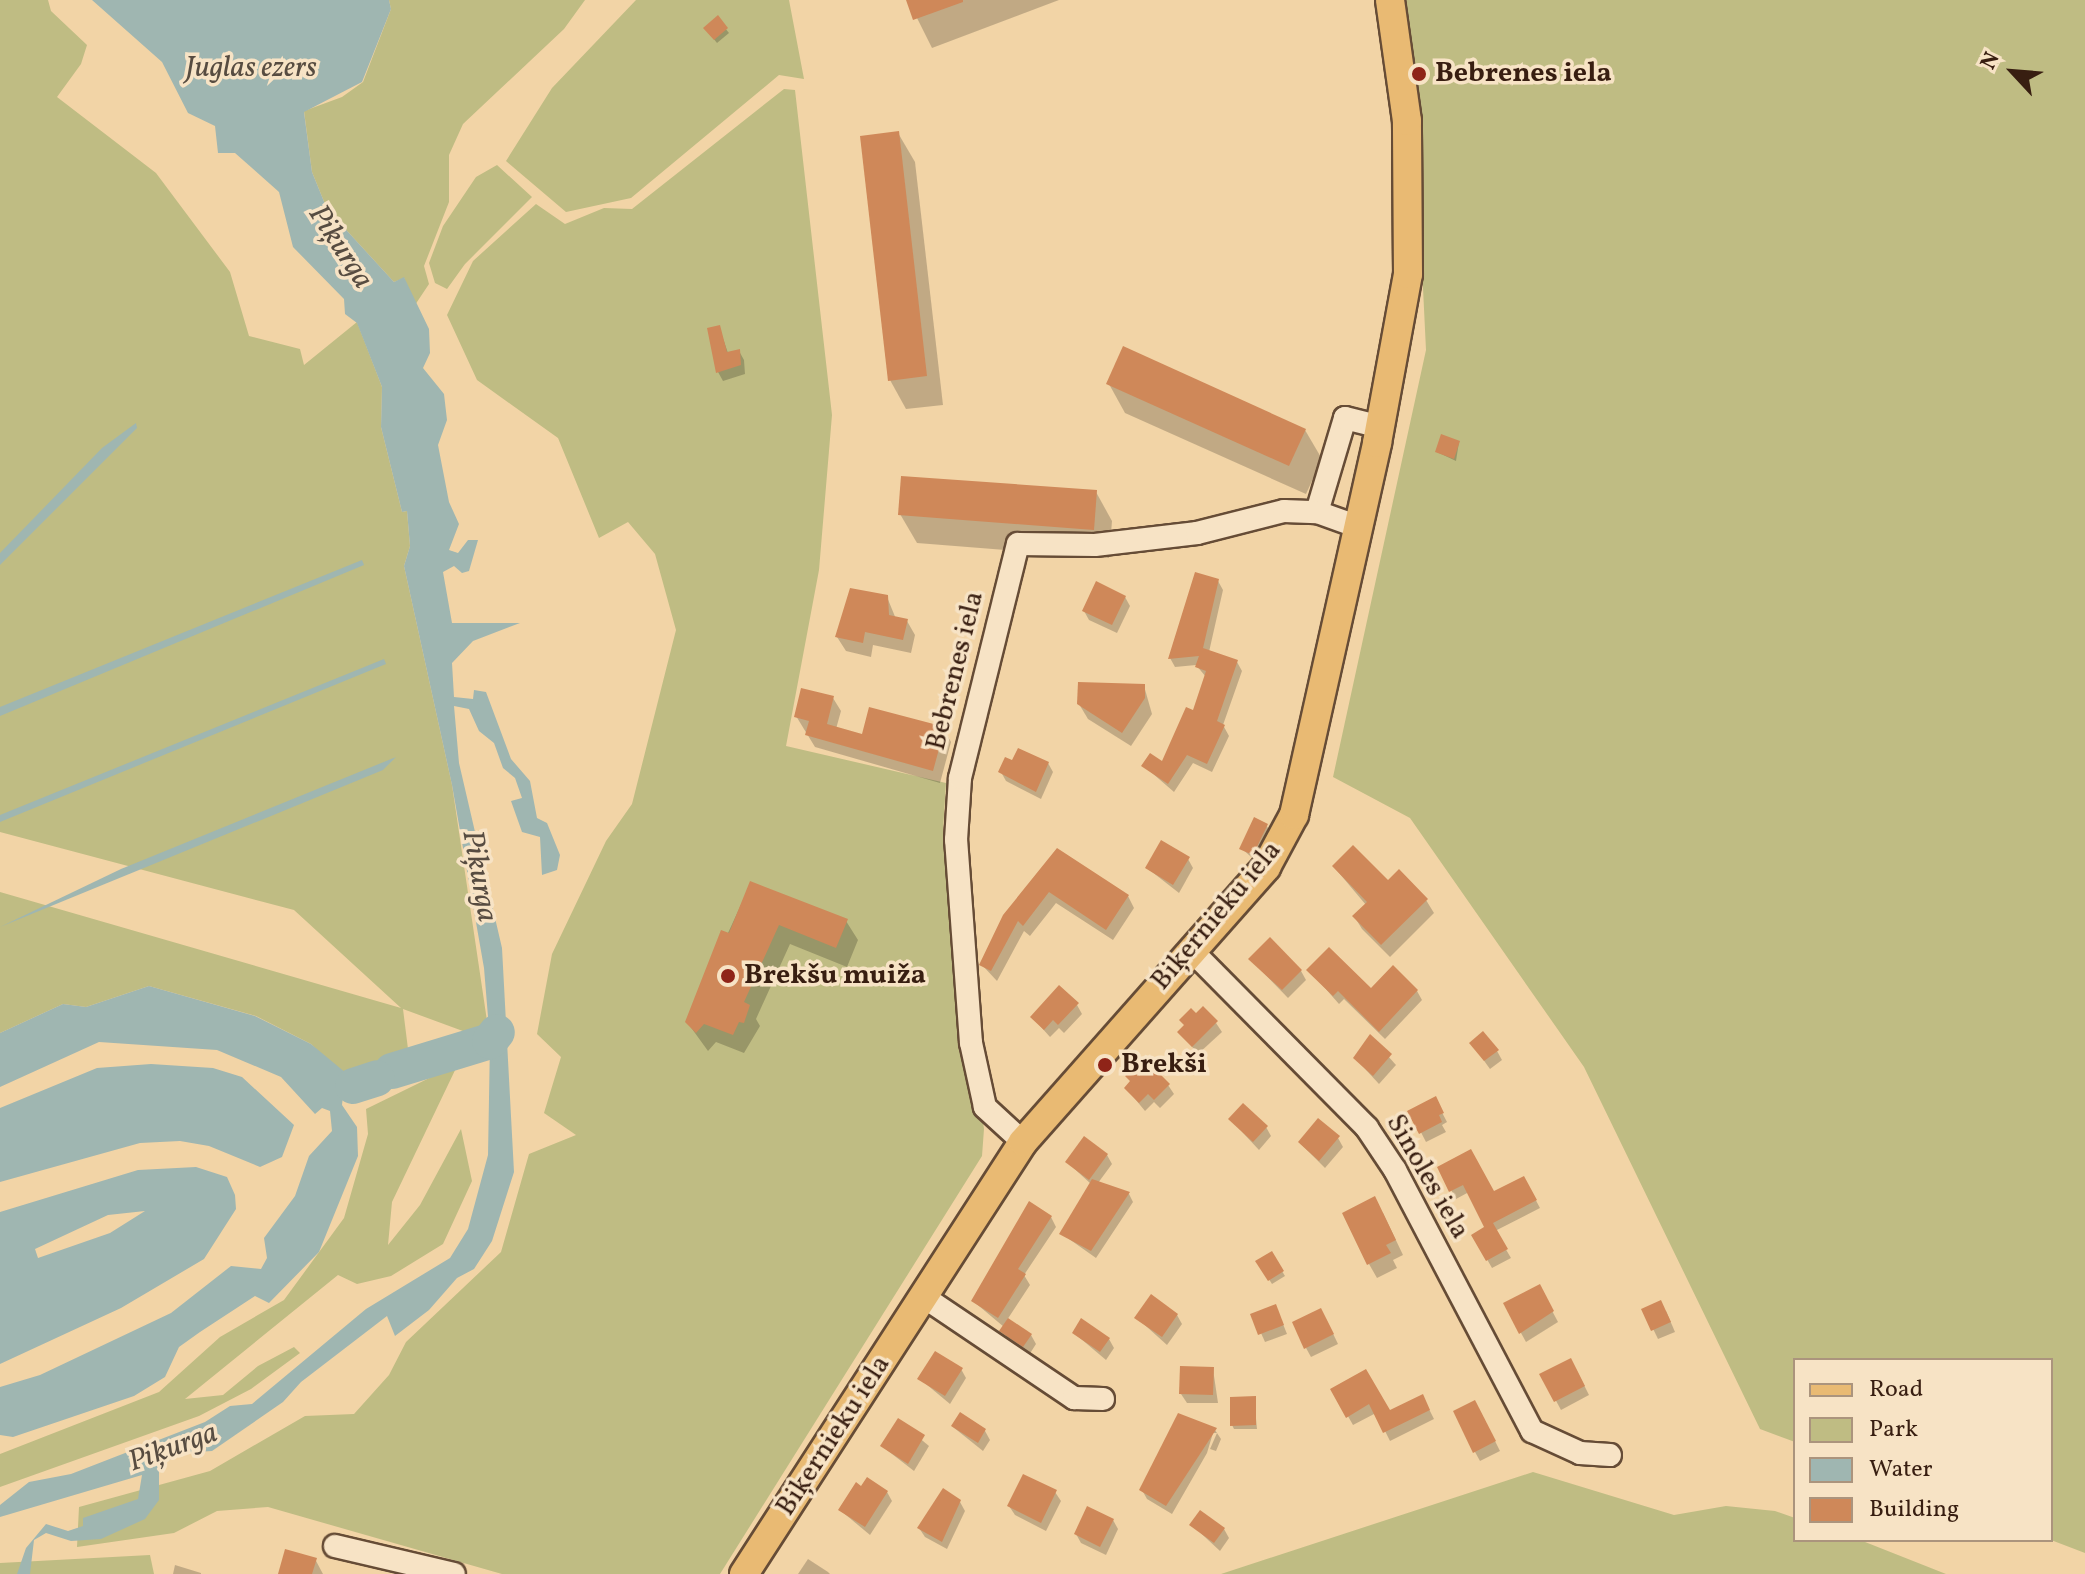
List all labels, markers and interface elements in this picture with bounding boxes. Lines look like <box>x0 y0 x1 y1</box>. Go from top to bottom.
north arrow <box>1973 32 2053 112</box>
text: N <box>1974 47 2008 75</box>
water label: Juglas ezers <box>185 50 317 86</box>
place label: Bebrenes iela <box>1435 57 1612 91</box>
marker: Bebrenes iela <box>1410 65 1428 83</box>
water label: Piķurga <box>300 198 380 296</box>
street label: Bebrenes iela <box>920 588 992 754</box>
water label: Piķurga <box>453 827 505 925</box>
street label: Biķernieku iela <box>1145 834 1289 998</box>
place label: Brekšu muiža <box>744 959 926 993</box>
marker: Brekšu muiža <box>719 967 737 985</box>
place label: Brekši <box>1121 1048 1207 1082</box>
marker: Brekši <box>1096 1056 1114 1074</box>
street label: Sinoles iela <box>1378 1109 1476 1245</box>
street label: Biķernieku iela <box>770 1349 898 1523</box>
legend <box>1793 1358 2053 1542</box>
text: Road <box>1869 1373 1923 1407</box>
text: Park <box>1869 1413 1918 1447</box>
water label: Piķurga <box>123 1415 223 1481</box>
text: Water <box>1869 1453 1933 1487</box>
text: Building <box>1869 1493 1959 1527</box>

